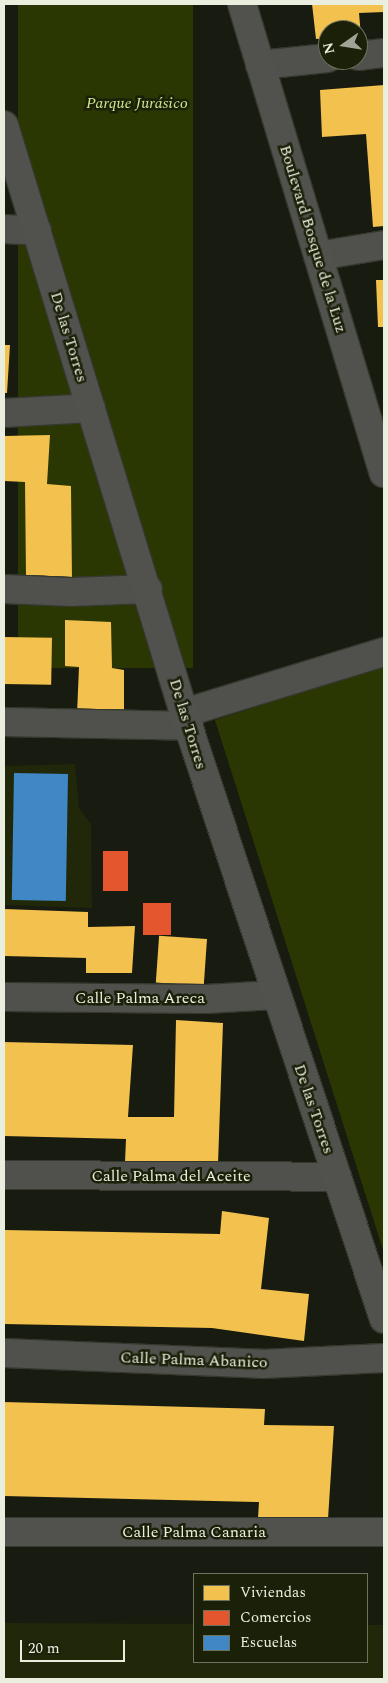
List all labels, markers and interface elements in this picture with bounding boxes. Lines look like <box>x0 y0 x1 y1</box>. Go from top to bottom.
north arrow <box>318 20 368 70</box>
text: N <box>317 40 340 56</box>
park label: Parque Jurásico <box>86 93 188 113</box>
street label: Boulevard Bosque de la Luz <box>275 143 351 335</box>
street label: De las Torres <box>46 289 92 385</box>
street label: De las Torres <box>165 676 211 772</box>
street label: Calle Palma Areca <box>75 988 205 1008</box>
street label: De las Torres <box>290 1062 338 1156</box>
street label: Calle Palma del Aceite <box>91 1166 251 1186</box>
street label: Calle Palma Abanico <box>120 1348 268 1372</box>
street label: Calle Palma Canaria <box>122 1522 266 1542</box>
legend <box>193 1573 368 1663</box>
text: Viviendas <box>240 1581 306 1604</box>
text: Comercios <box>240 1606 312 1629</box>
scale bar <box>22 1630 128 1662</box>
text: Escuelas <box>240 1631 297 1654</box>
text: 20 m <box>28 1637 60 1660</box>

